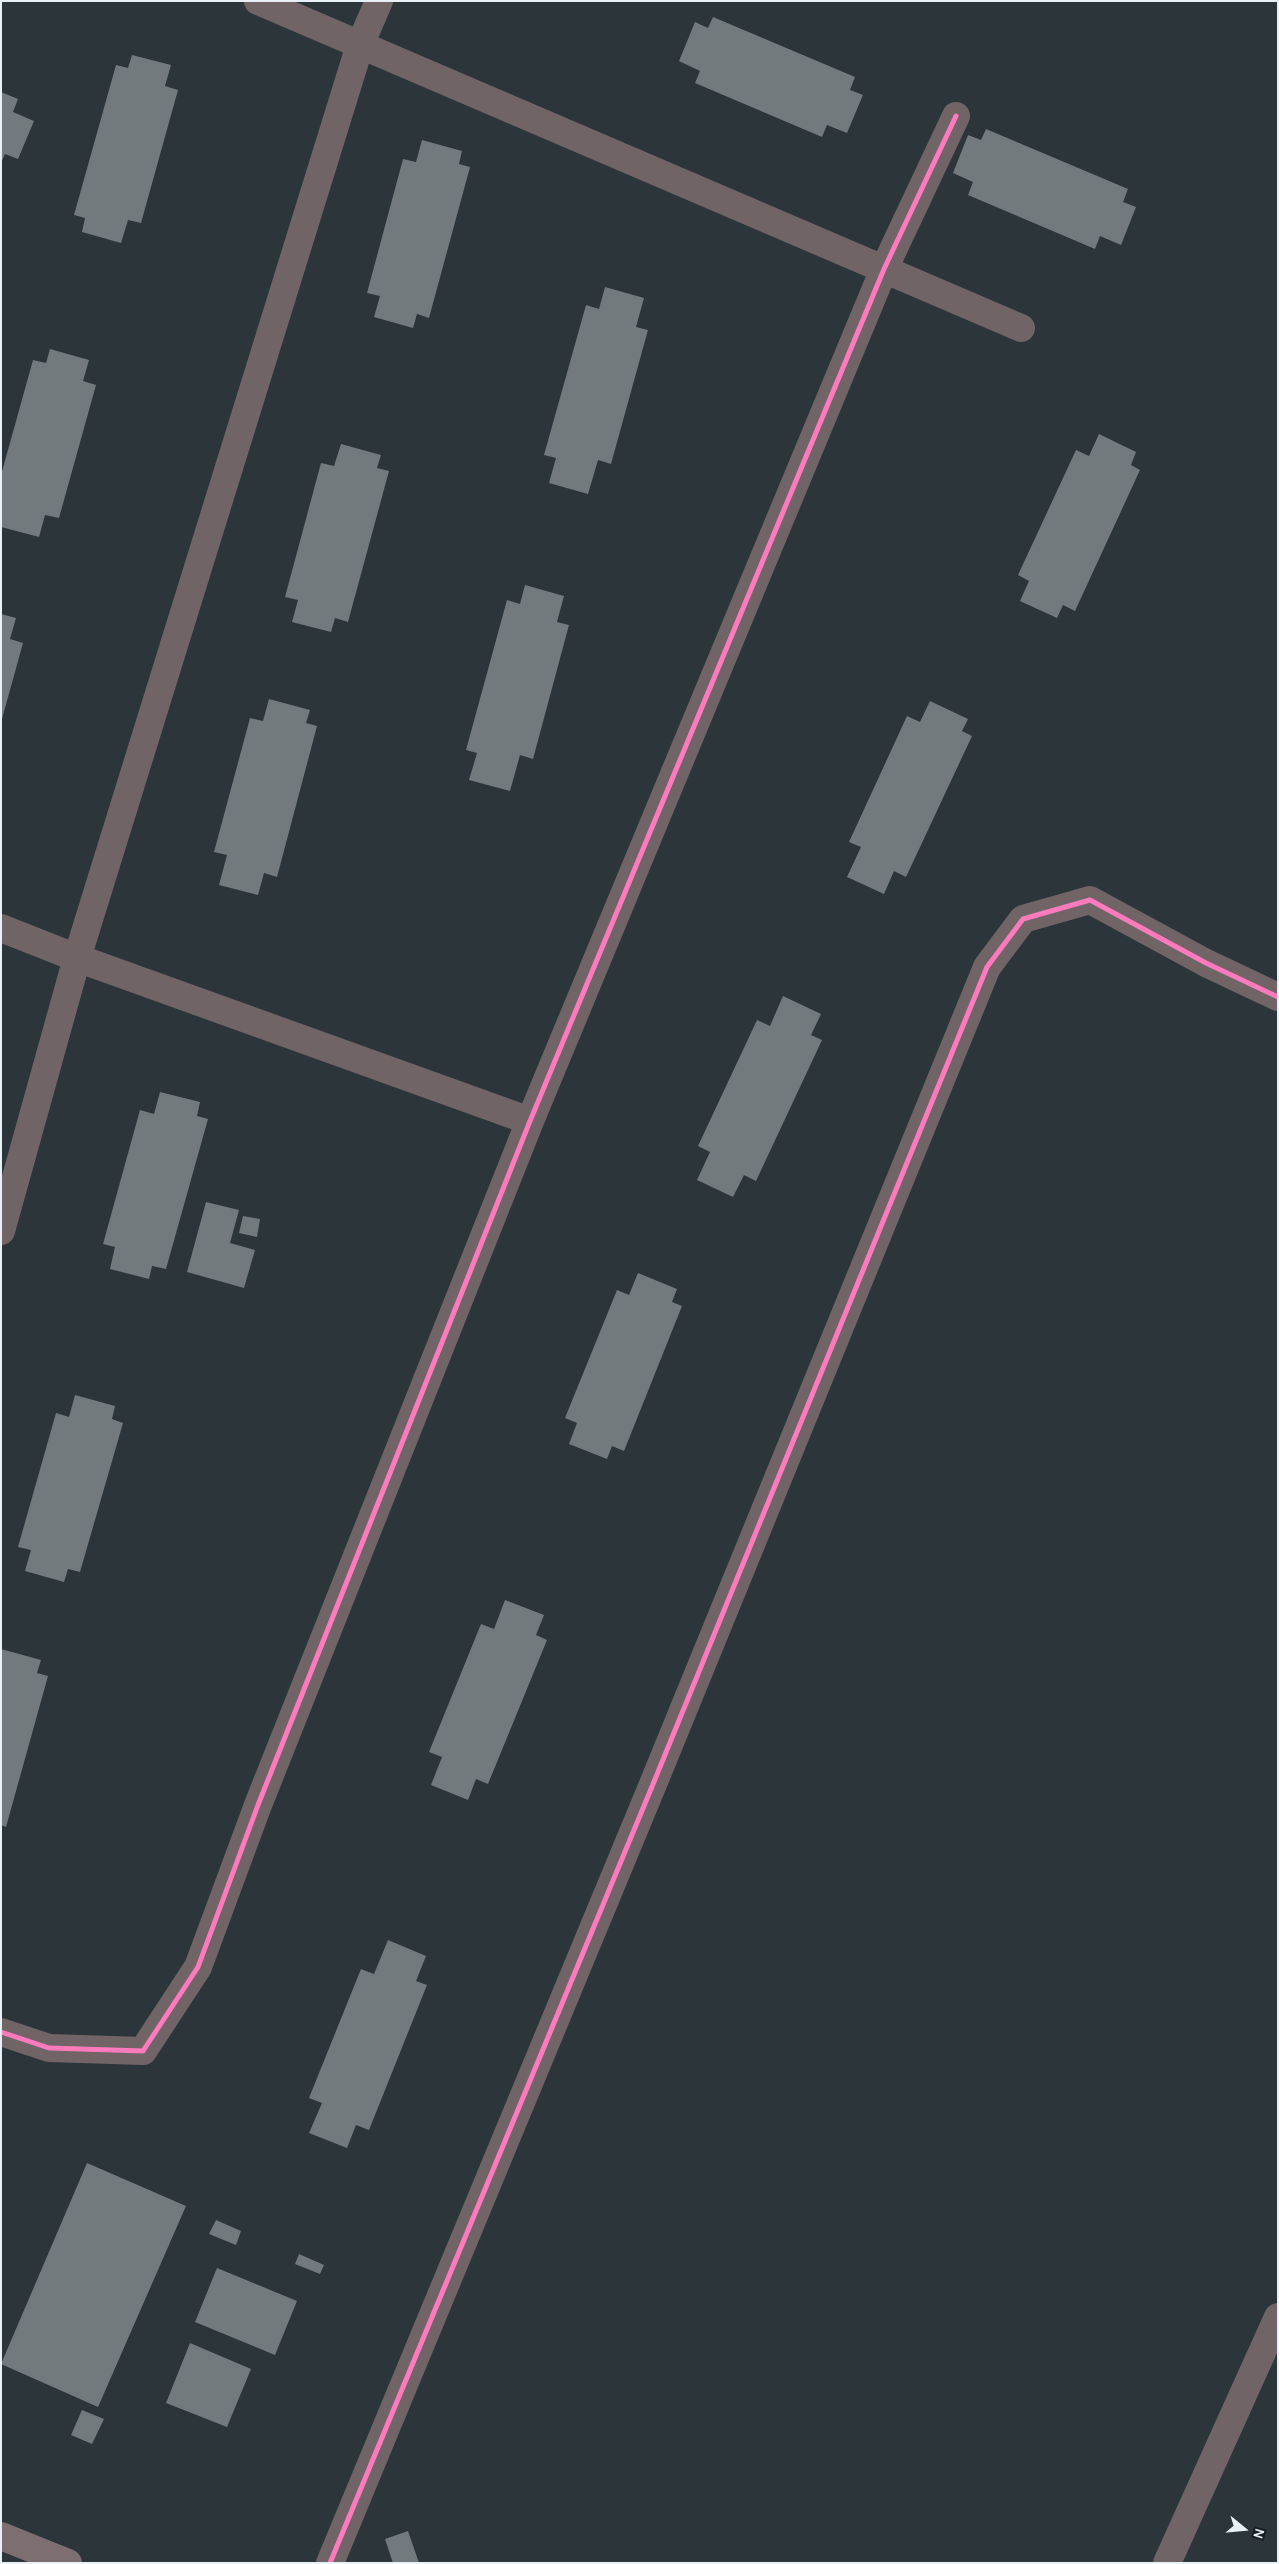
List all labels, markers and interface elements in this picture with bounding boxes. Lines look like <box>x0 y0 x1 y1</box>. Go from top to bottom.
north arrow <box>1219 2504 1269 2554</box>
text: N <box>1249 2526 1268 2541</box>

